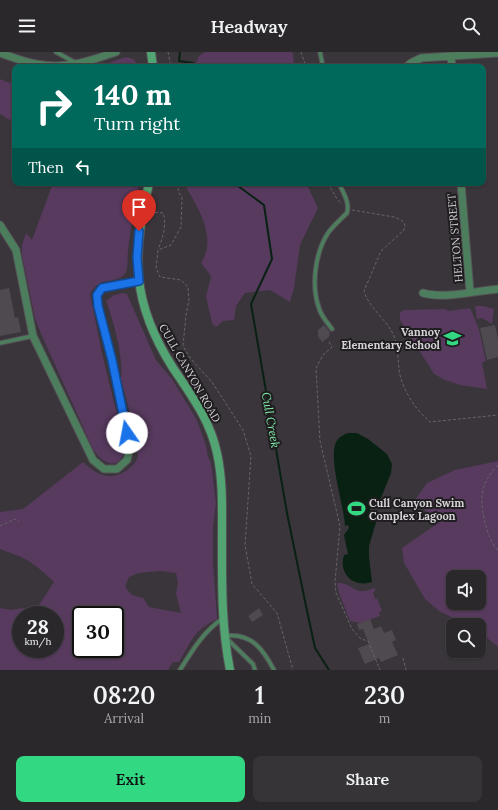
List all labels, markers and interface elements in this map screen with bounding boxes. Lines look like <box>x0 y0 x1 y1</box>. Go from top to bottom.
icon: menu <box>16 15 38 37</box>
text: Headway <box>211 15 287 38</box>
icon: search <box>460 15 482 37</box>
text: 140 m <box>94 77 172 113</box>
icon: right <box>28 80 80 132</box>
text: Turn right <box>94 112 180 135</box>
icon: left <box>72 156 94 178</box>
text: Then <box>28 158 64 177</box>
pin <box>122 190 156 231</box>
street label: HELTON STREET <box>444 193 466 283</box>
icon: arrive <box>128 196 150 218</box>
street label: CULL CANYON ROAD <box>156 321 224 425</box>
place label: Vannoy Elementary School <box>341 325 441 352</box>
school or university icon: Vannoy Elementary School <box>443 328 463 348</box>
water label: Cull Creek <box>259 391 283 449</box>
position arrow <box>106 412 148 454</box>
place label: Cull Canyon Swim Complex Lagoon <box>369 496 465 523</box>
sports icon: Cull Canyon Swim Complex Lagoon <box>346 499 366 519</box>
map controls <box>446 570 486 658</box>
button: sound <box>446 570 486 610</box>
speed limit sign: 30 <box>72 606 124 658</box>
text: 28 <box>27 614 49 639</box>
button: search <box>446 618 486 658</box>
text: km/h <box>24 635 52 648</box>
text: 08:20 <box>93 680 155 711</box>
text: 1 <box>255 680 264 711</box>
text: 230 <box>364 680 405 711</box>
text: Arrival <box>104 710 144 727</box>
text: min <box>248 710 271 727</box>
text: m <box>379 710 390 727</box>
button: Exit <box>16 756 245 802</box>
button: Share <box>253 756 482 802</box>

